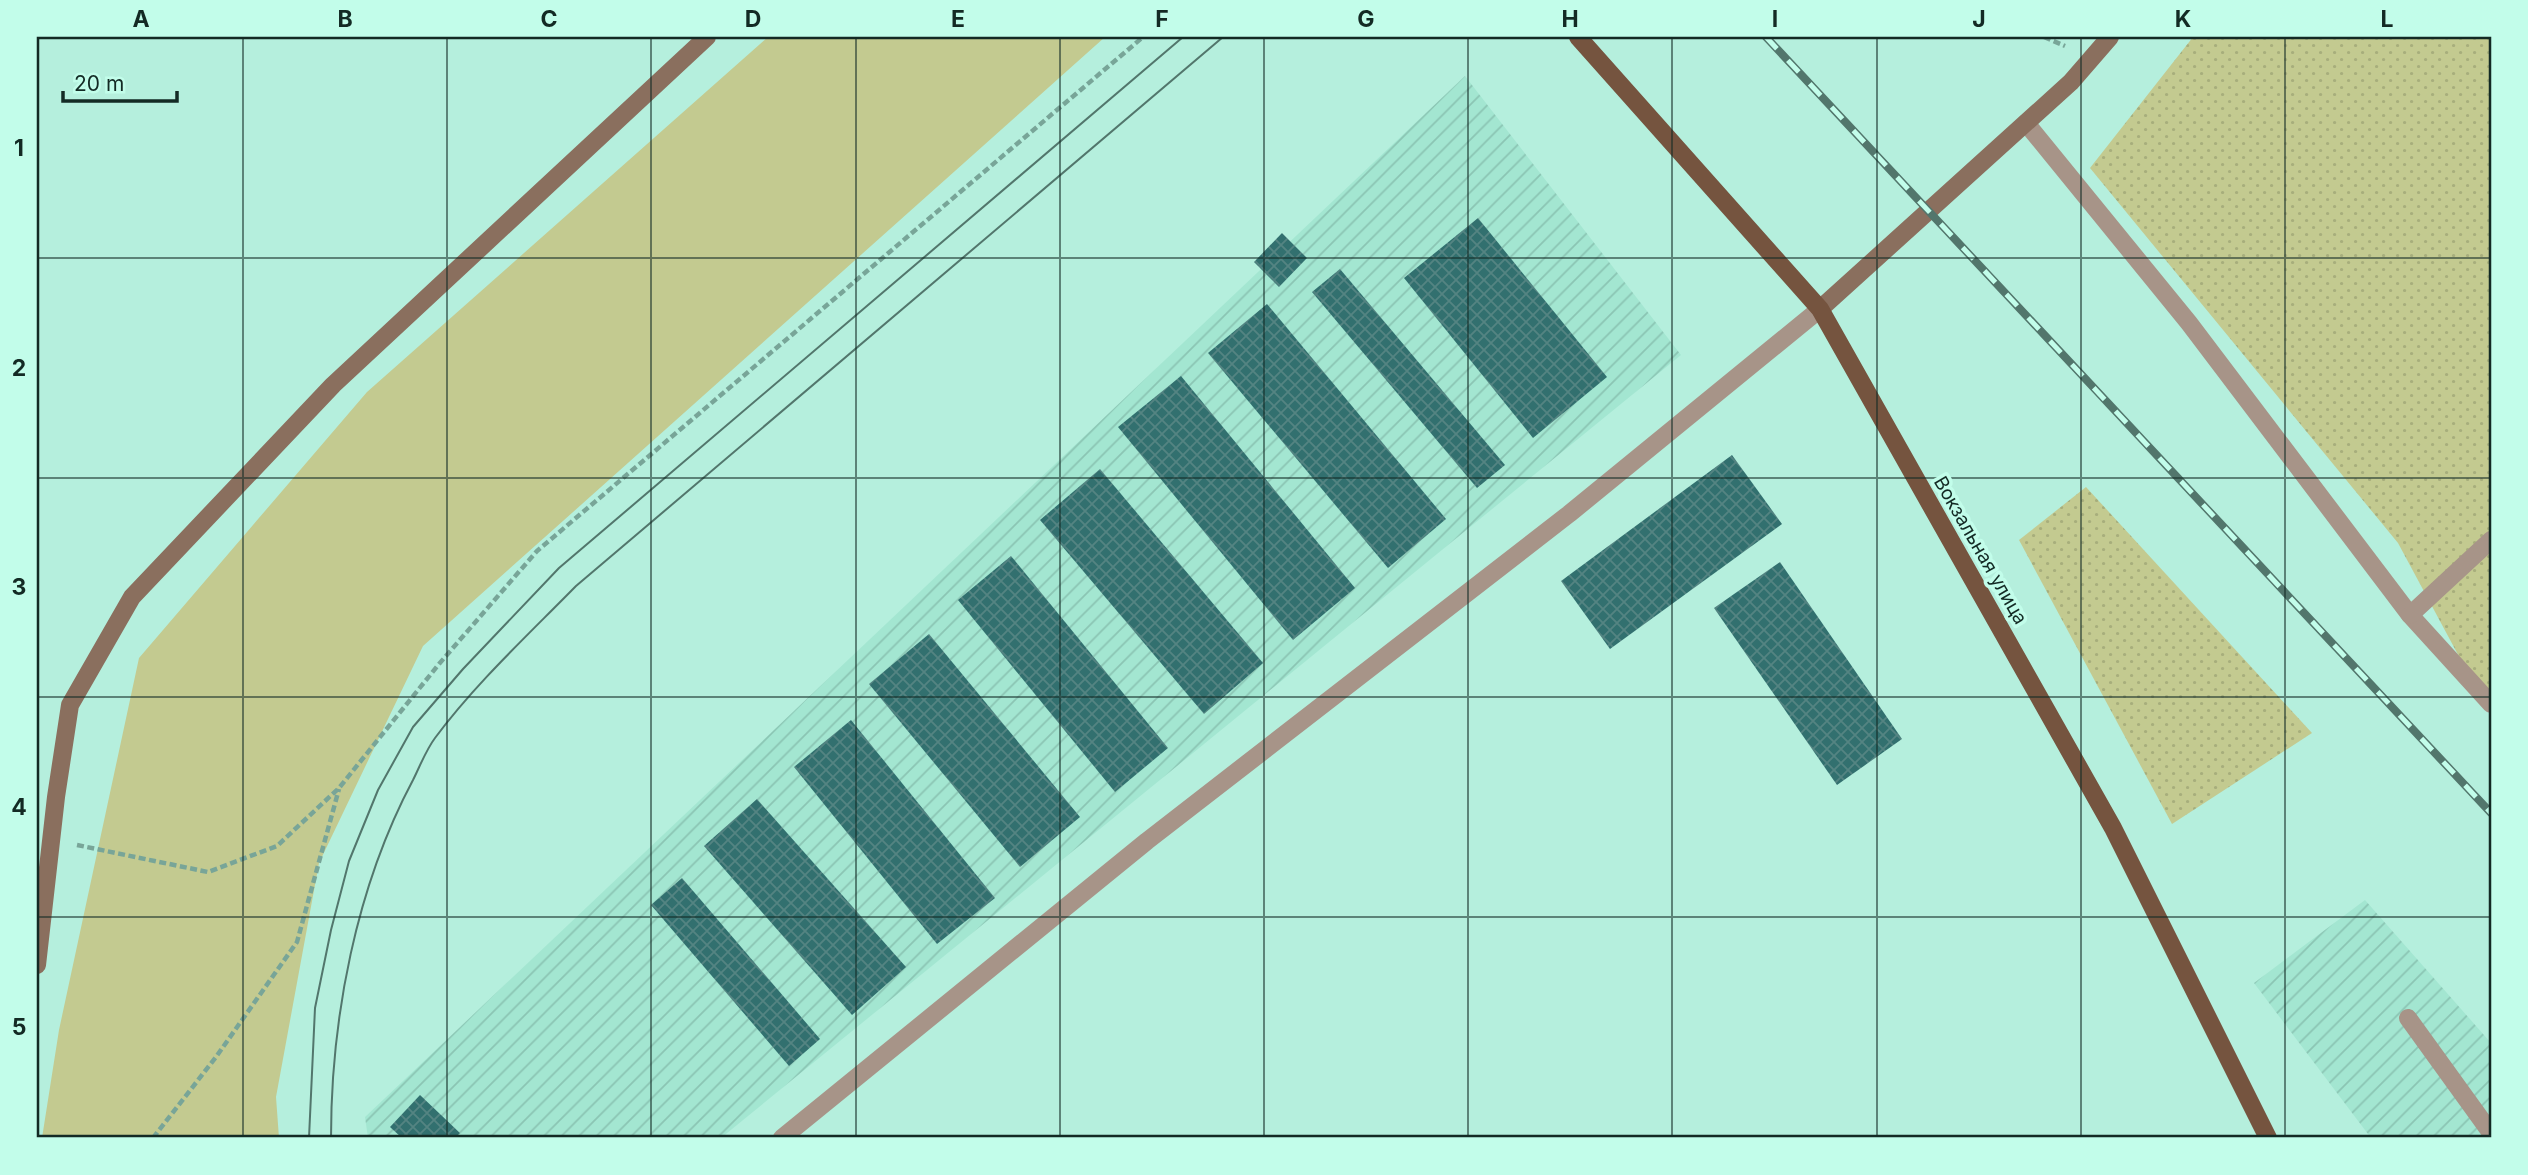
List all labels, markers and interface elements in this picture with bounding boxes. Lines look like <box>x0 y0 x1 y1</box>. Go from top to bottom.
text: A <box>132 5 150 33</box>
text: B <box>337 5 353 33</box>
text: C <box>540 5 558 33</box>
text: D <box>745 5 761 33</box>
text: E <box>951 5 965 33</box>
text: F <box>1155 5 1169 33</box>
text: G <box>1357 5 1375 33</box>
text: H <box>1561 5 1579 33</box>
text: I <box>1772 5 1778 33</box>
text: J <box>1972 5 1986 33</box>
text: K <box>2175 5 2191 33</box>
text: L <box>2380 5 2394 33</box>
scale bar <box>63 60 177 104</box>
text: 20 m <box>74 71 124 96</box>
text: 1 <box>14 134 24 162</box>
text: 2 <box>12 354 26 382</box>
street label: Вокзальная улица <box>1929 472 2032 628</box>
text: 3 <box>12 573 26 601</box>
text: 4 <box>11 793 27 821</box>
text: 5 <box>12 1013 26 1041</box>

